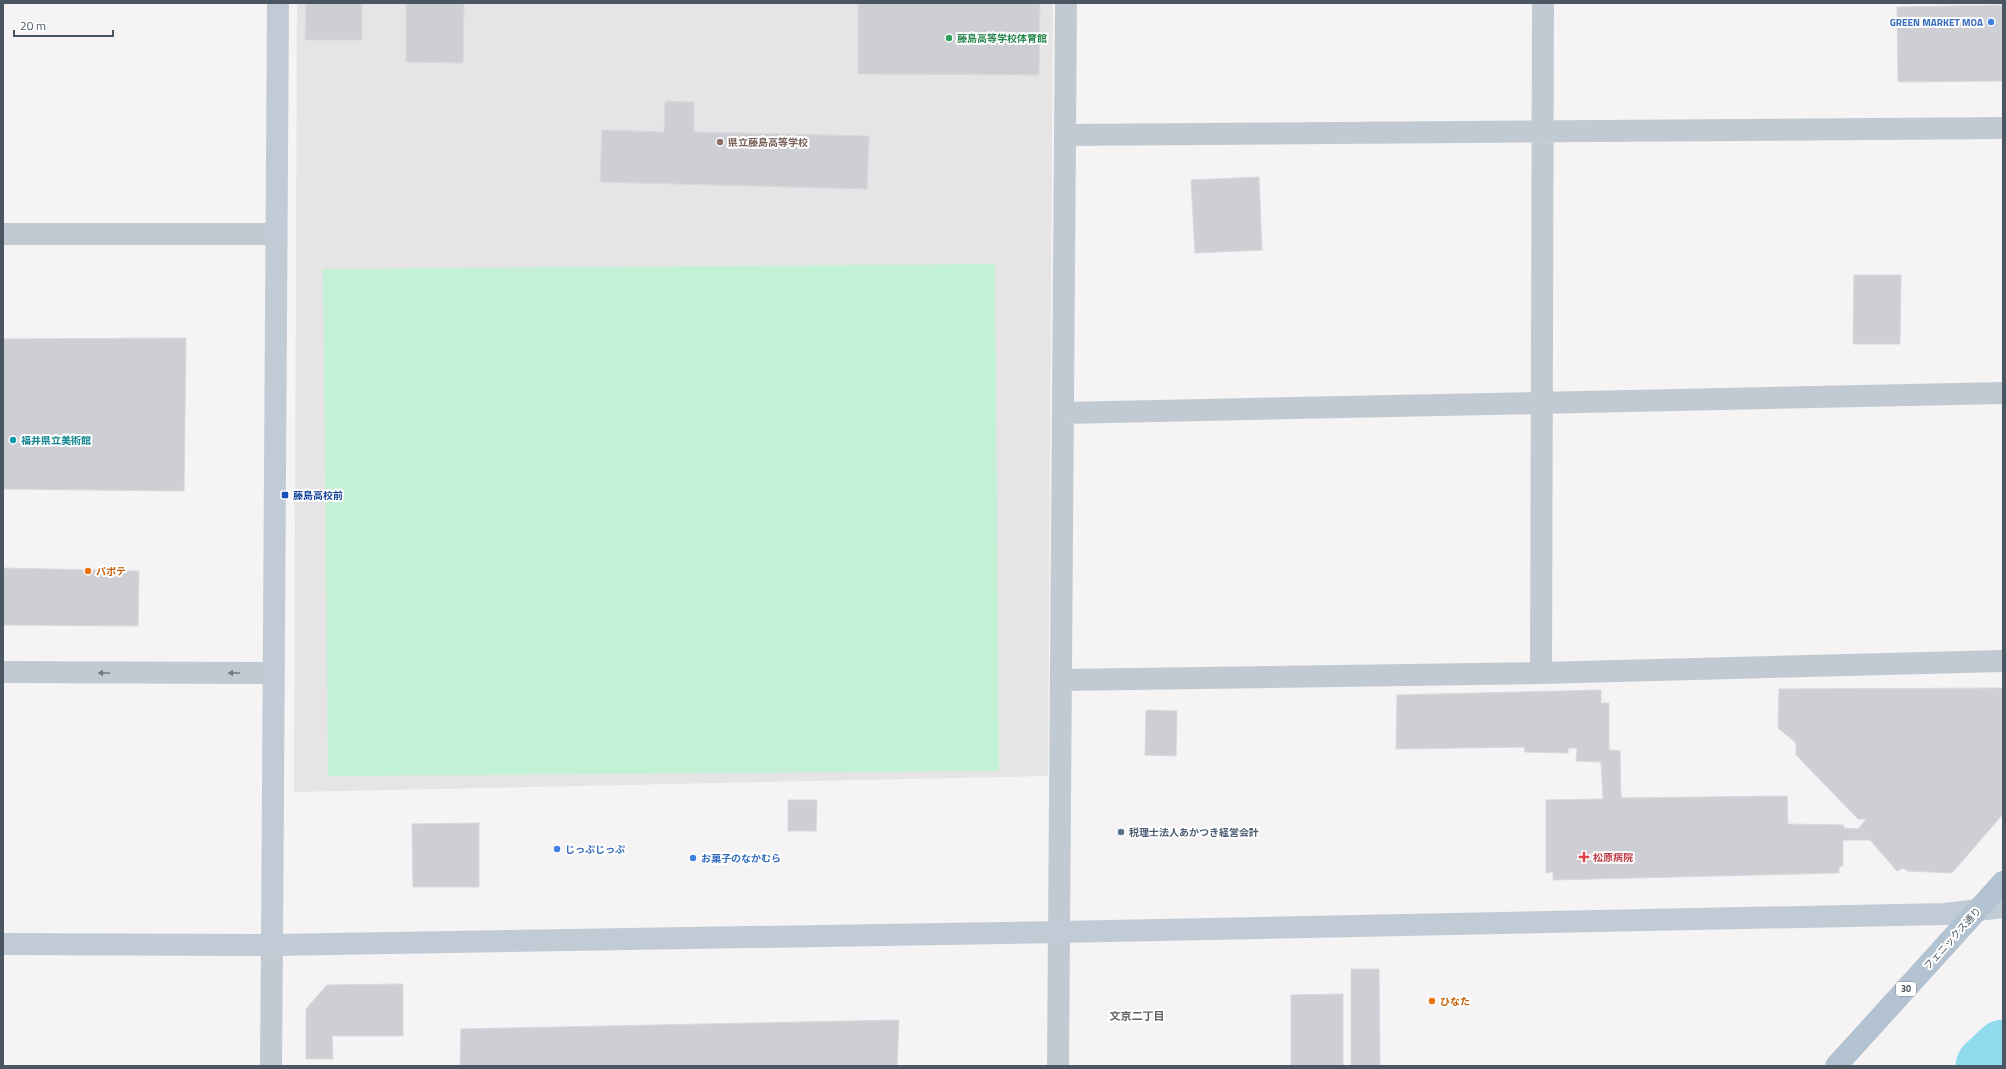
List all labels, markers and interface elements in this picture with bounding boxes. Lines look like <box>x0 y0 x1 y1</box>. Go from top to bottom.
scale bar <box>14 12 113 38</box>
place label: GREEN MARKET MOA <box>1890 15 1983 30</box>
text: 20 m <box>20 16 46 35</box>
marker: GREEN MARKET MOA <box>1986 17 1996 27</box>
place label: 藤島高等学校体育館 <box>957 31 1047 46</box>
marker: 藤島高等学校体育館 <box>944 33 954 43</box>
place label: 県立藤島高等学校 <box>728 135 808 150</box>
marker: 県立藤島高等学校 <box>715 137 725 147</box>
place label: 福井県立美術館 <box>21 433 91 448</box>
marker: 福井県立美術館 <box>8 435 18 445</box>
place label: 藤島高校前 <box>293 488 343 503</box>
marker: 藤島高校前 <box>280 490 290 500</box>
place label: パポテ <box>96 564 126 579</box>
marker: パポテ <box>83 566 93 576</box>
one-way arrow <box>97 670 110 676</box>
one-way arrow <box>227 670 240 676</box>
place label: 税理士法人あかつき経営会計 <box>1129 825 1259 840</box>
marker: 税理士法人あかつき経営会計 <box>1116 827 1126 837</box>
place label: じっぷじっぷ <box>565 842 625 857</box>
marker: じっぷじっぷ <box>552 844 562 854</box>
place label: 松原病院 <box>1593 850 1633 865</box>
place label: お菓子のなかむら <box>701 851 781 866</box>
marker: 松原病院 <box>1578 851 1590 863</box>
marker: お菓子のなかむら <box>688 853 698 863</box>
street label: フェニックス通り <box>1920 904 1985 973</box>
road number: 30 <box>1896 982 1916 996</box>
place label: ひなた <box>1440 994 1470 1009</box>
marker: ひなた <box>1427 996 1437 1006</box>
district label: 文京二丁目 <box>1110 1008 1165 1024</box>

